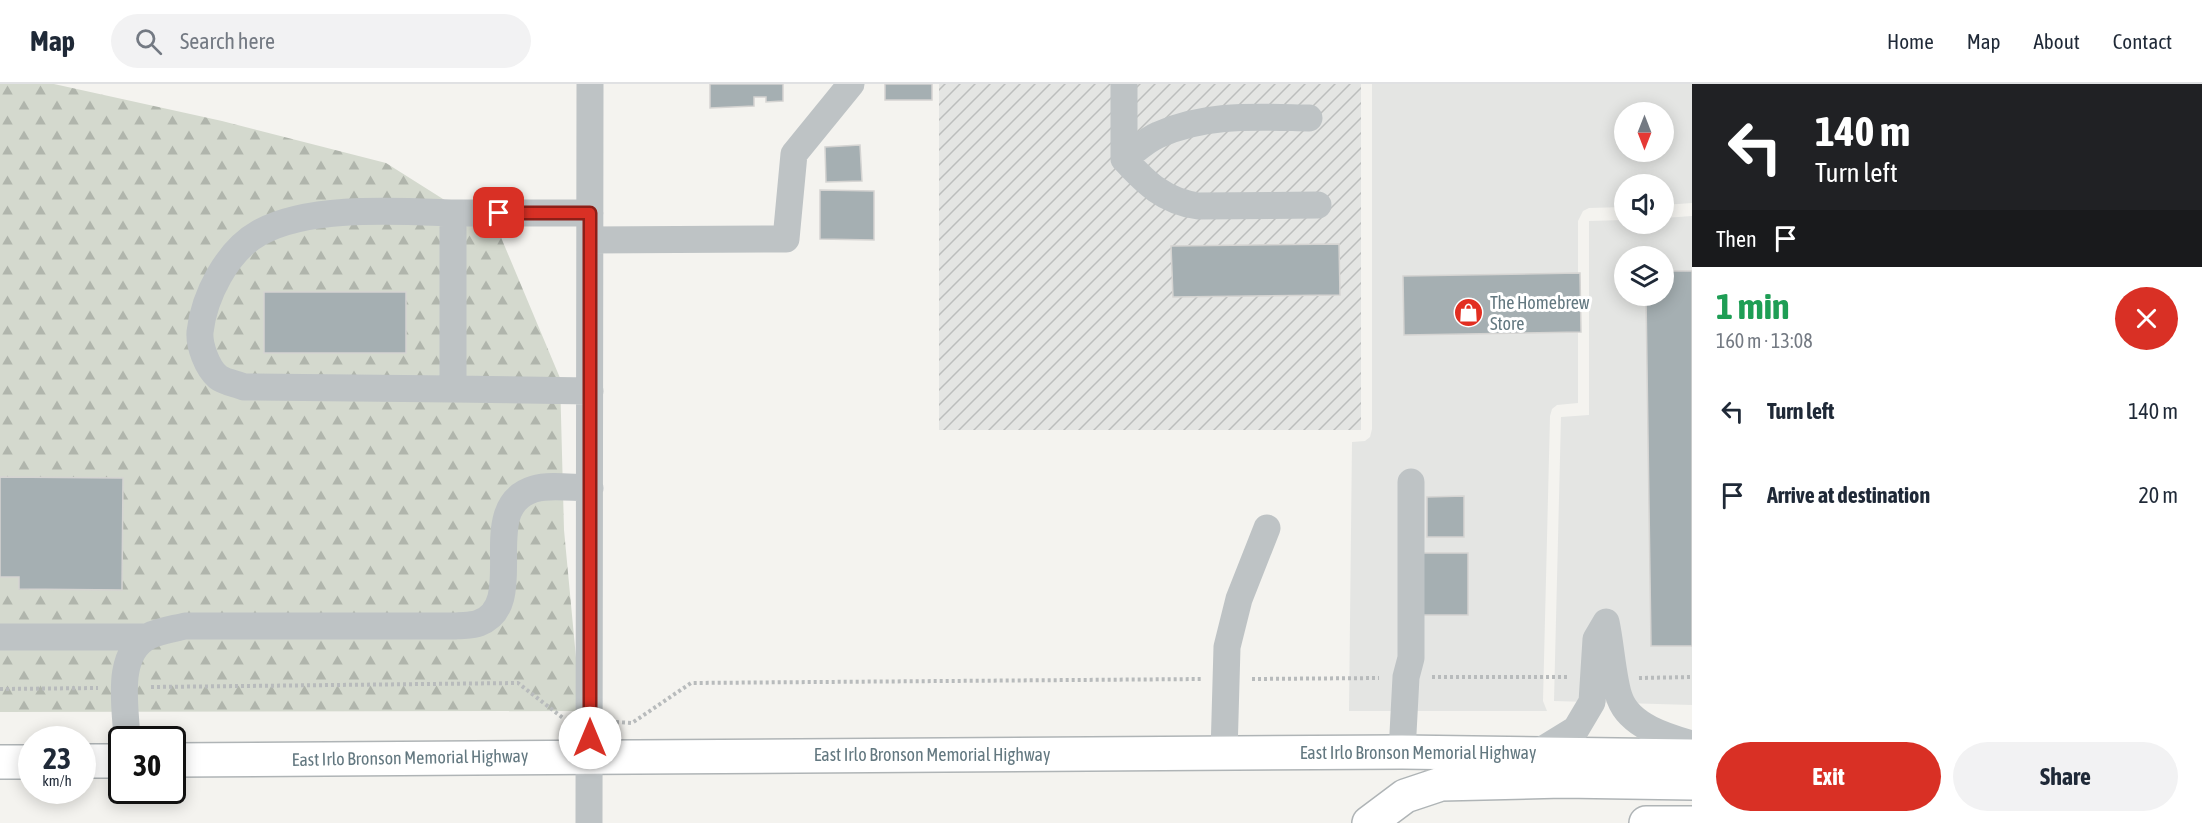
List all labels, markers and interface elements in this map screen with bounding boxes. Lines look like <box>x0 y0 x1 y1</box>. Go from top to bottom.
search box <box>111 14 531 68</box>
text: Map <box>30 25 75 57</box>
icon: search <box>132 25 165 58</box>
text: Search here <box>180 28 275 54</box>
text: Home <box>1887 29 1934 53</box>
text: Map <box>1967 29 2001 53</box>
text: About <box>2034 29 2080 53</box>
text: Contact <box>2113 29 2172 53</box>
north arrow <box>1614 102 1674 162</box>
map controls <box>1614 102 1674 306</box>
text: 140 m <box>1815 107 1910 155</box>
icon: left <box>1716 108 1794 186</box>
text: Turn left <box>1815 157 1898 188</box>
button: sound <box>1614 174 1674 234</box>
pin <box>473 187 524 238</box>
icon: arrive <box>482 196 515 229</box>
icon: arrive <box>1769 222 1802 255</box>
text: Then <box>1716 226 1757 252</box>
button: layers <box>1614 246 1674 306</box>
text: 1 min <box>1716 285 1790 327</box>
button: close <box>2115 287 2178 350</box>
place label: The Homebrew Store <box>1490 292 1590 334</box>
shop icon: The Homebrew Store <box>1453 297 1485 329</box>
text: 160 m · 13:08 <box>1716 329 1813 352</box>
icon: left <box>1716 395 1749 428</box>
text: Turn left <box>1767 398 1834 424</box>
text: 140 m <box>2128 398 2178 424</box>
icon: arrive <box>1716 479 1749 512</box>
text: Arrive at destination <box>1767 482 1930 508</box>
text: 20 m <box>2138 482 2178 508</box>
position arrow <box>558 706 622 770</box>
speed limit sign: 30 <box>108 726 186 804</box>
text: 23 <box>43 741 71 775</box>
street label: East Irlo Bronson Memorial Highway <box>1300 742 1536 763</box>
button: Exit <box>1716 742 1941 811</box>
button: Share <box>1953 742 2178 811</box>
street label: East Irlo Bronson Memorial Highway <box>814 744 1050 765</box>
street label: East Irlo Bronson Memorial Highway <box>292 745 528 770</box>
text: km/h <box>42 772 72 789</box>

